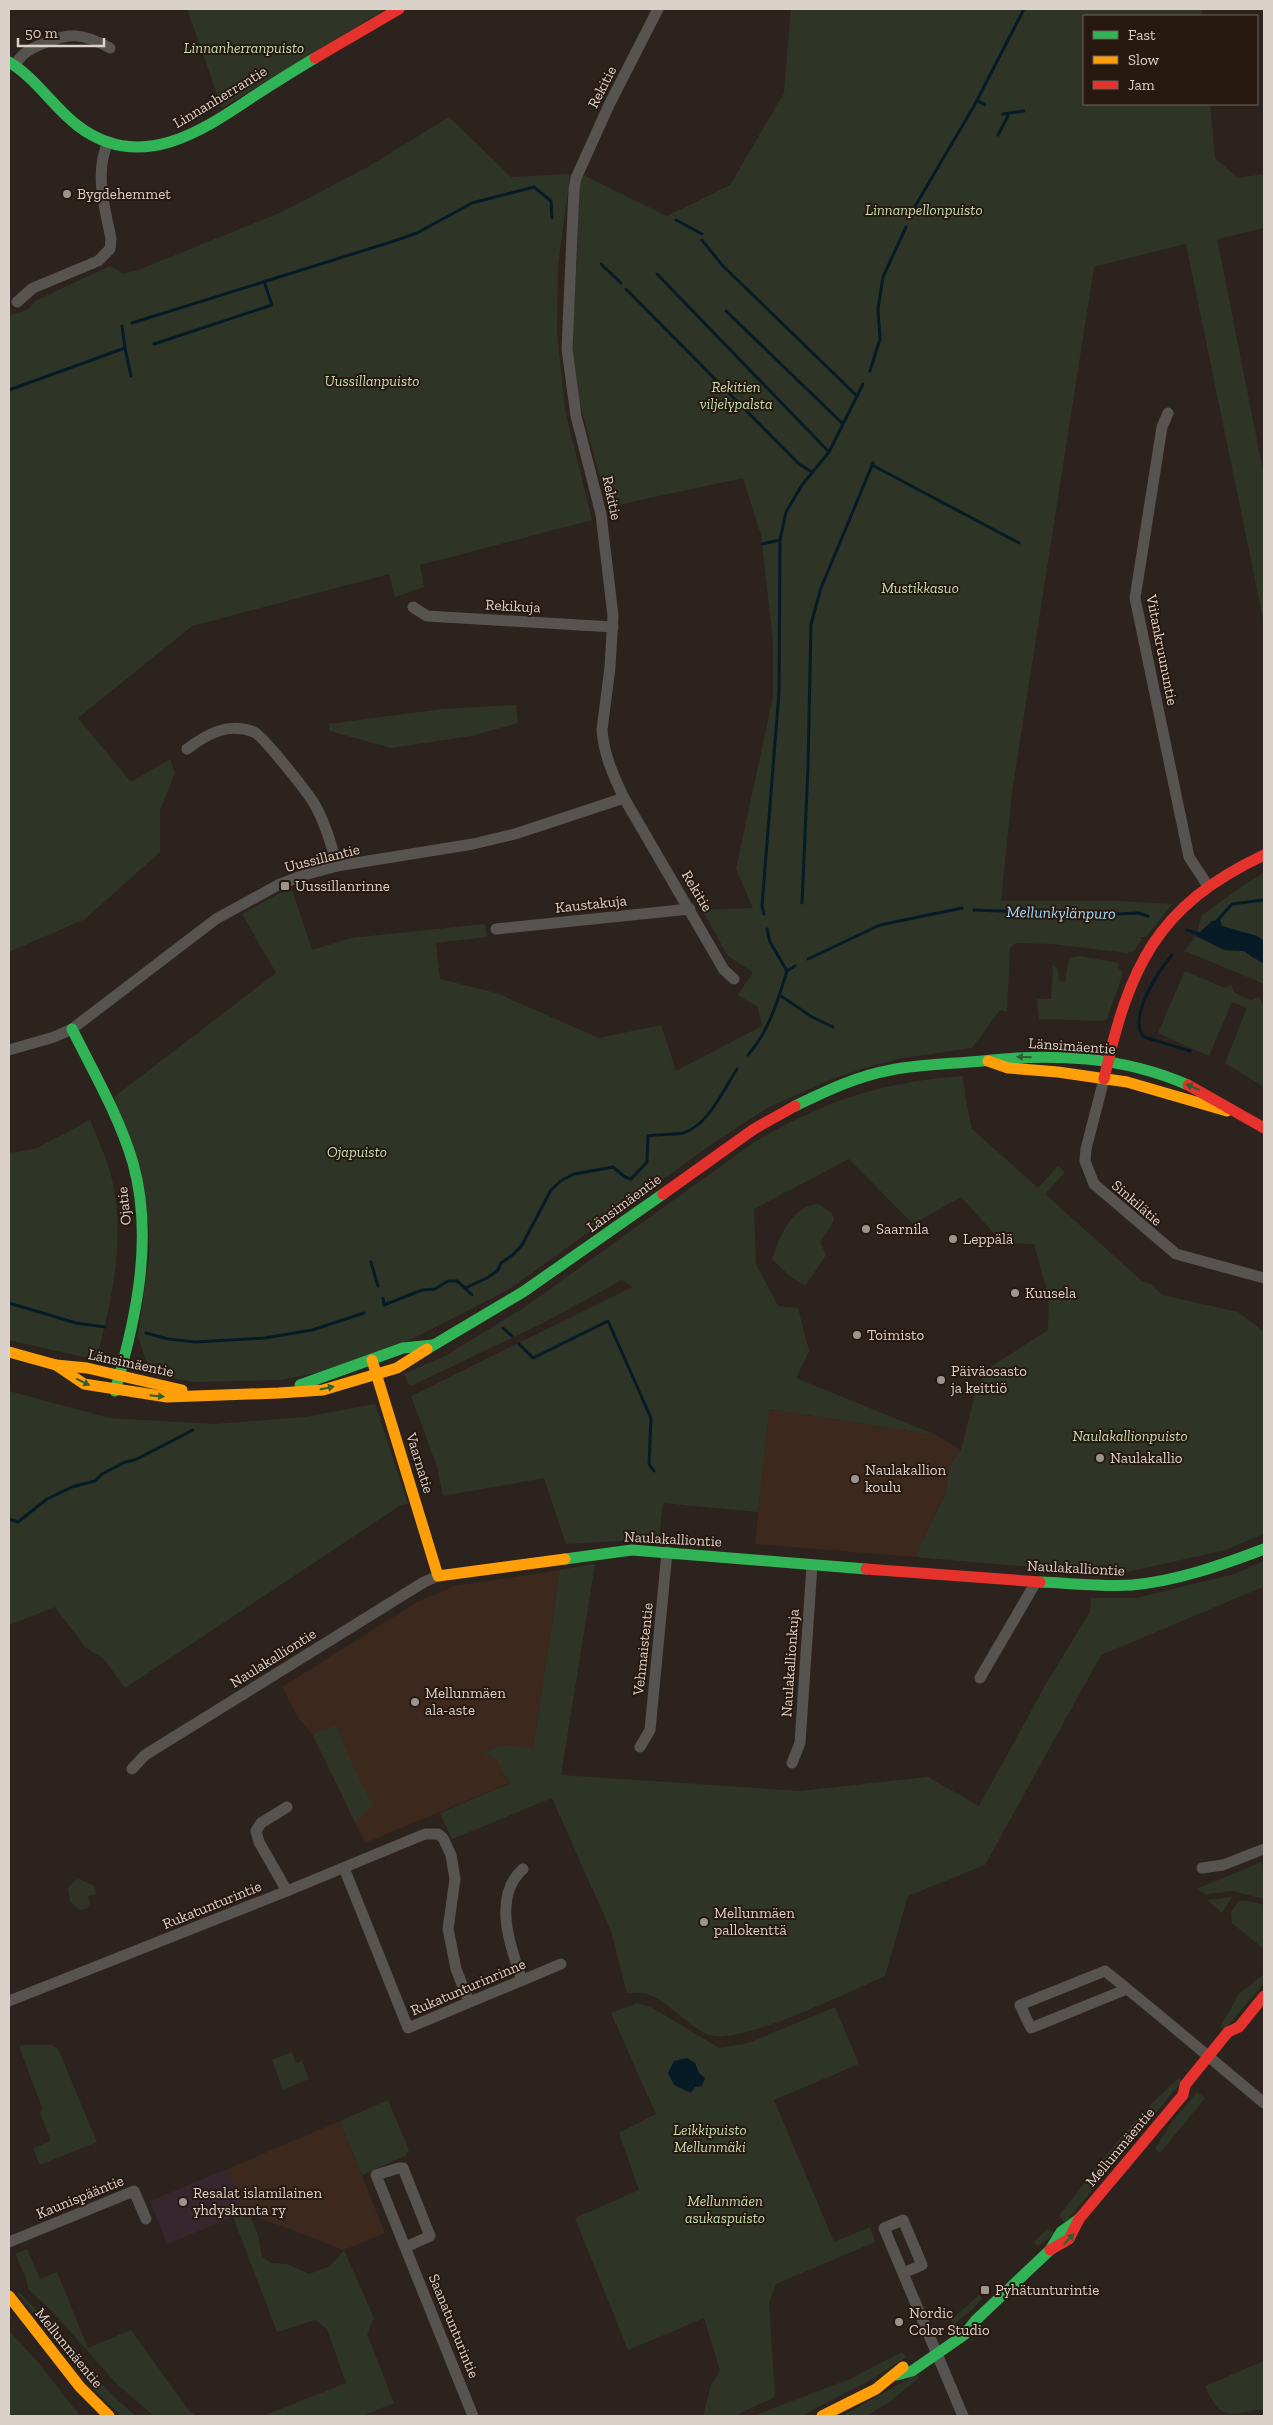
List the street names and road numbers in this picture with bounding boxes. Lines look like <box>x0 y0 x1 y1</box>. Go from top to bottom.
street label: Linnanherrantie <box>170 62 270 132</box>
street label: Rekitie <box>584 63 620 111</box>
street label: Rekitie <box>599 474 625 522</box>
street label: Viitankruununtie <box>1142 592 1182 707</box>
street label: Rekikuja <box>485 596 541 616</box>
street label: Uussillantie <box>282 840 362 876</box>
street label: Rekitie <box>678 867 716 915</box>
street label: Kaustakuja <box>554 891 628 917</box>
street label: Länsimäentie <box>1028 1034 1116 1058</box>
street label: Länsimäentie <box>583 1170 665 1236</box>
street label: Sinkilätie <box>1108 1176 1166 1230</box>
street label: Ojatie <box>113 1186 135 1226</box>
street label: Länsimäentie <box>86 1345 176 1381</box>
street label: Vaarnatie <box>402 1430 438 1495</box>
street label: Naulakalliontie <box>624 1527 722 1551</box>
street label: Naulakalliontie <box>1027 1556 1125 1580</box>
street label: Vehmaistentie <box>629 1602 657 1697</box>
street label: Naulakallionkuja <box>777 1608 803 1718</box>
street label: Naulakalliontie <box>227 1624 319 1692</box>
street label: Rukatunturintie <box>160 1877 264 1933</box>
street label: Rukatunturinrinne <box>408 1955 528 2019</box>
street label: Mellunmäentie <box>1082 2104 1158 2190</box>
street label: Kaunispääntie <box>34 2171 126 2223</box>
street label: Saanatunturintie <box>425 2271 483 2381</box>
street label: Mellunmäentie <box>31 2304 107 2392</box>

